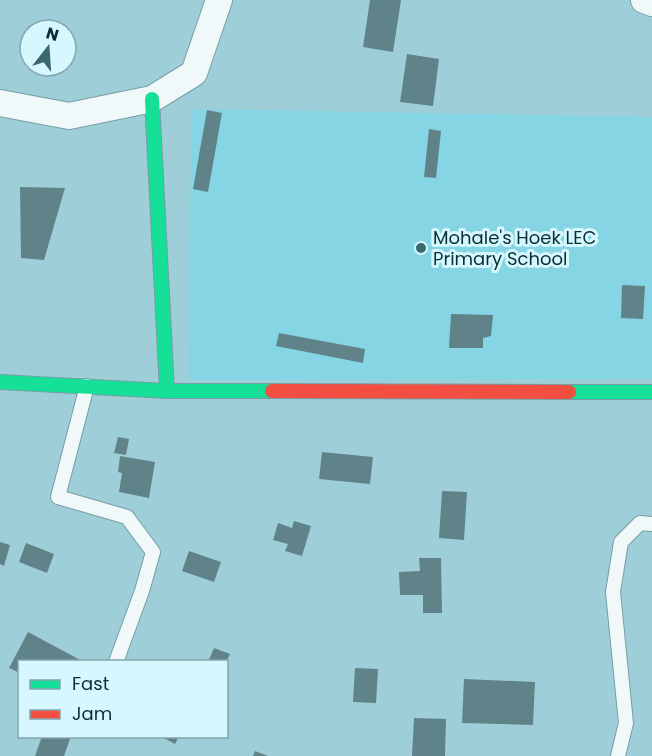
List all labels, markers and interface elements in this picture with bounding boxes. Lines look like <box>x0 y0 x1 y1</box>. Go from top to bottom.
north arrow <box>18 18 78 78</box>
text: N <box>43 21 61 47</box>
place label: Mohale's Hoek LEC Primary School <box>433 225 596 271</box>
marker: Mohale's Hoek LEC Primary School <box>414 241 428 255</box>
legend <box>18 660 228 738</box>
text: Fast <box>72 671 109 696</box>
text: Jam <box>72 701 112 726</box>

